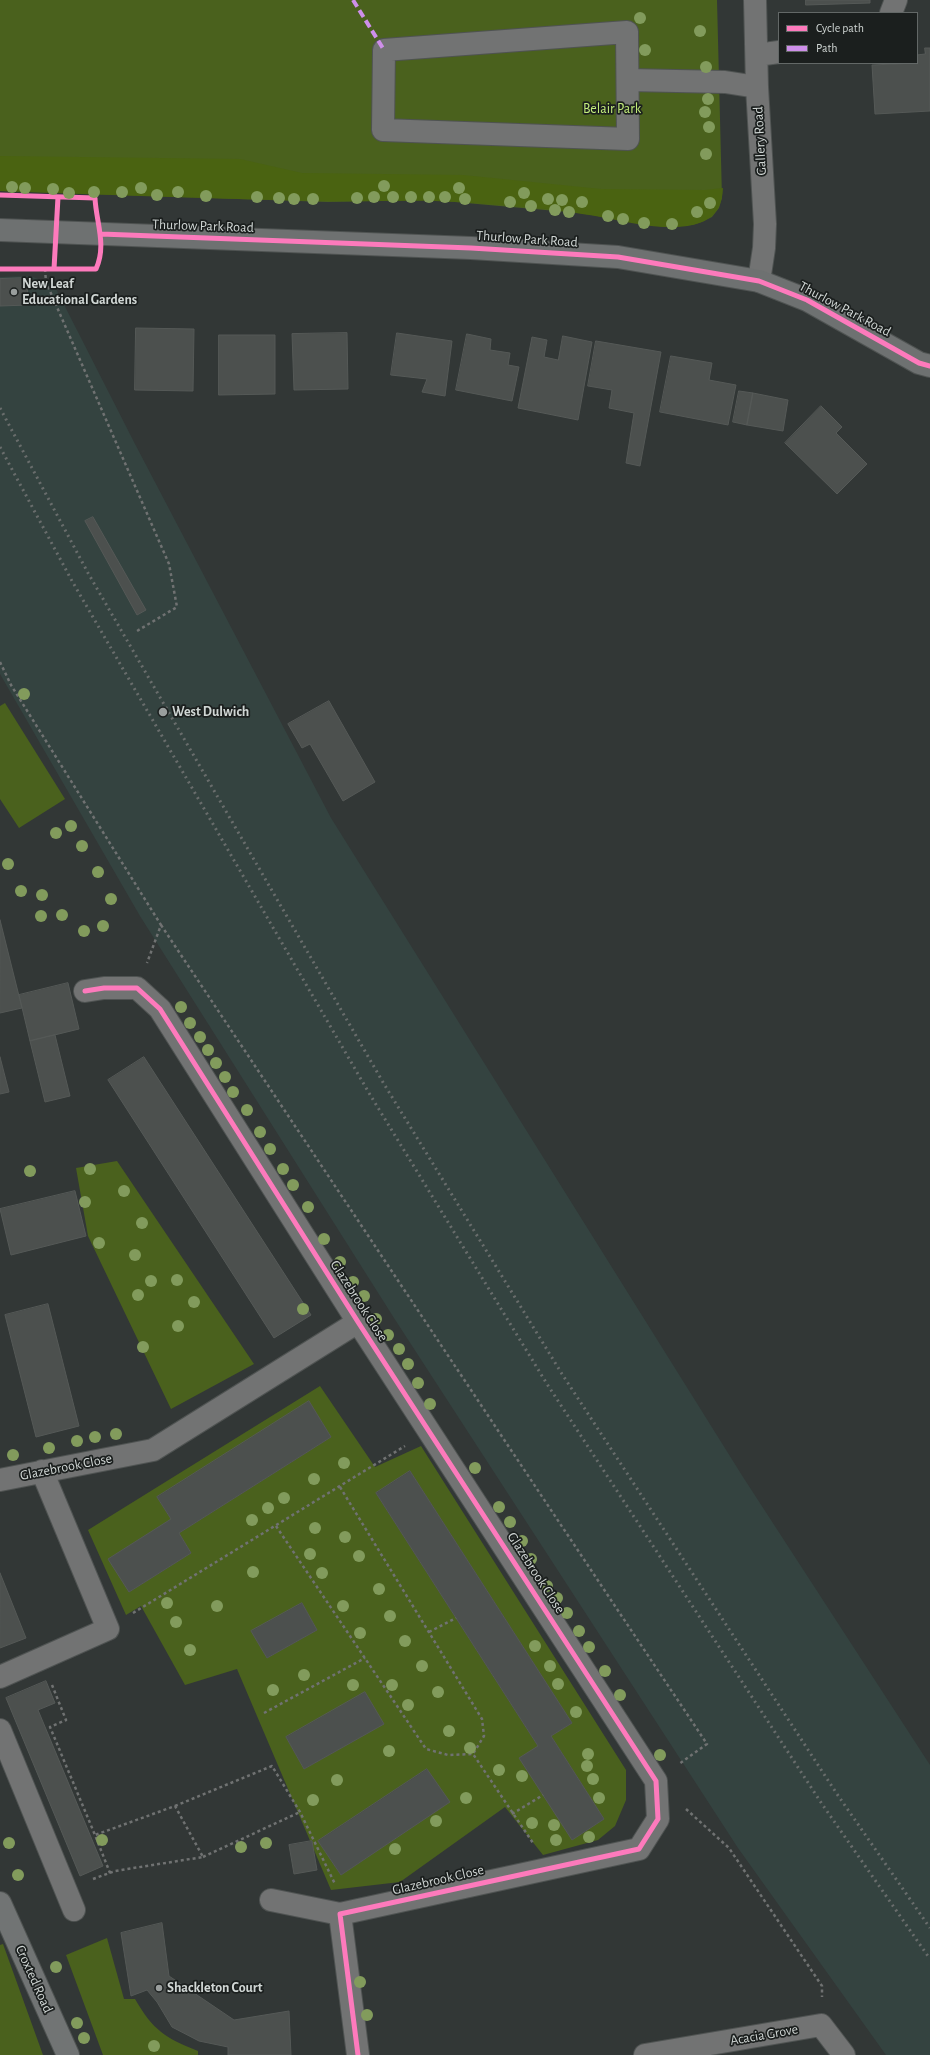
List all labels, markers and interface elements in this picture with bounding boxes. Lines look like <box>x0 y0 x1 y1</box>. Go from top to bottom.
legend <box>778 12 918 64</box>
text: Cycle path <box>816 22 864 34</box>
text: Path <box>816 42 838 54</box>
park label: Belair Park <box>583 101 641 117</box>
street label: Gallery Road <box>750 106 770 176</box>
street label: Thurlow Park Road <box>152 216 254 236</box>
street label: Thurlow Park Road <box>476 227 578 251</box>
place label: New Leaf Educational Gardens <box>22 276 137 308</box>
street label: Thurlow Park Road <box>796 278 894 340</box>
marker: New Leaf Educational Gardens <box>9 287 19 297</box>
place label: West Dulwich <box>172 704 249 720</box>
marker: West Dulwich <box>157 706 169 718</box>
street label: Glazebrook Close <box>327 1257 391 1345</box>
street label: Glazebrook Close <box>19 1450 113 1484</box>
street label: Glazebrook Close <box>504 1529 568 1617</box>
street label: Glazebrook Close <box>391 1861 485 1899</box>
street label: Croxted Road <box>12 1943 56 2015</box>
place label: Shackleton Court <box>167 1980 262 1996</box>
marker: Shackleton Court <box>154 1983 164 1993</box>
street label: Acacia Grove <box>729 2021 799 2049</box>

